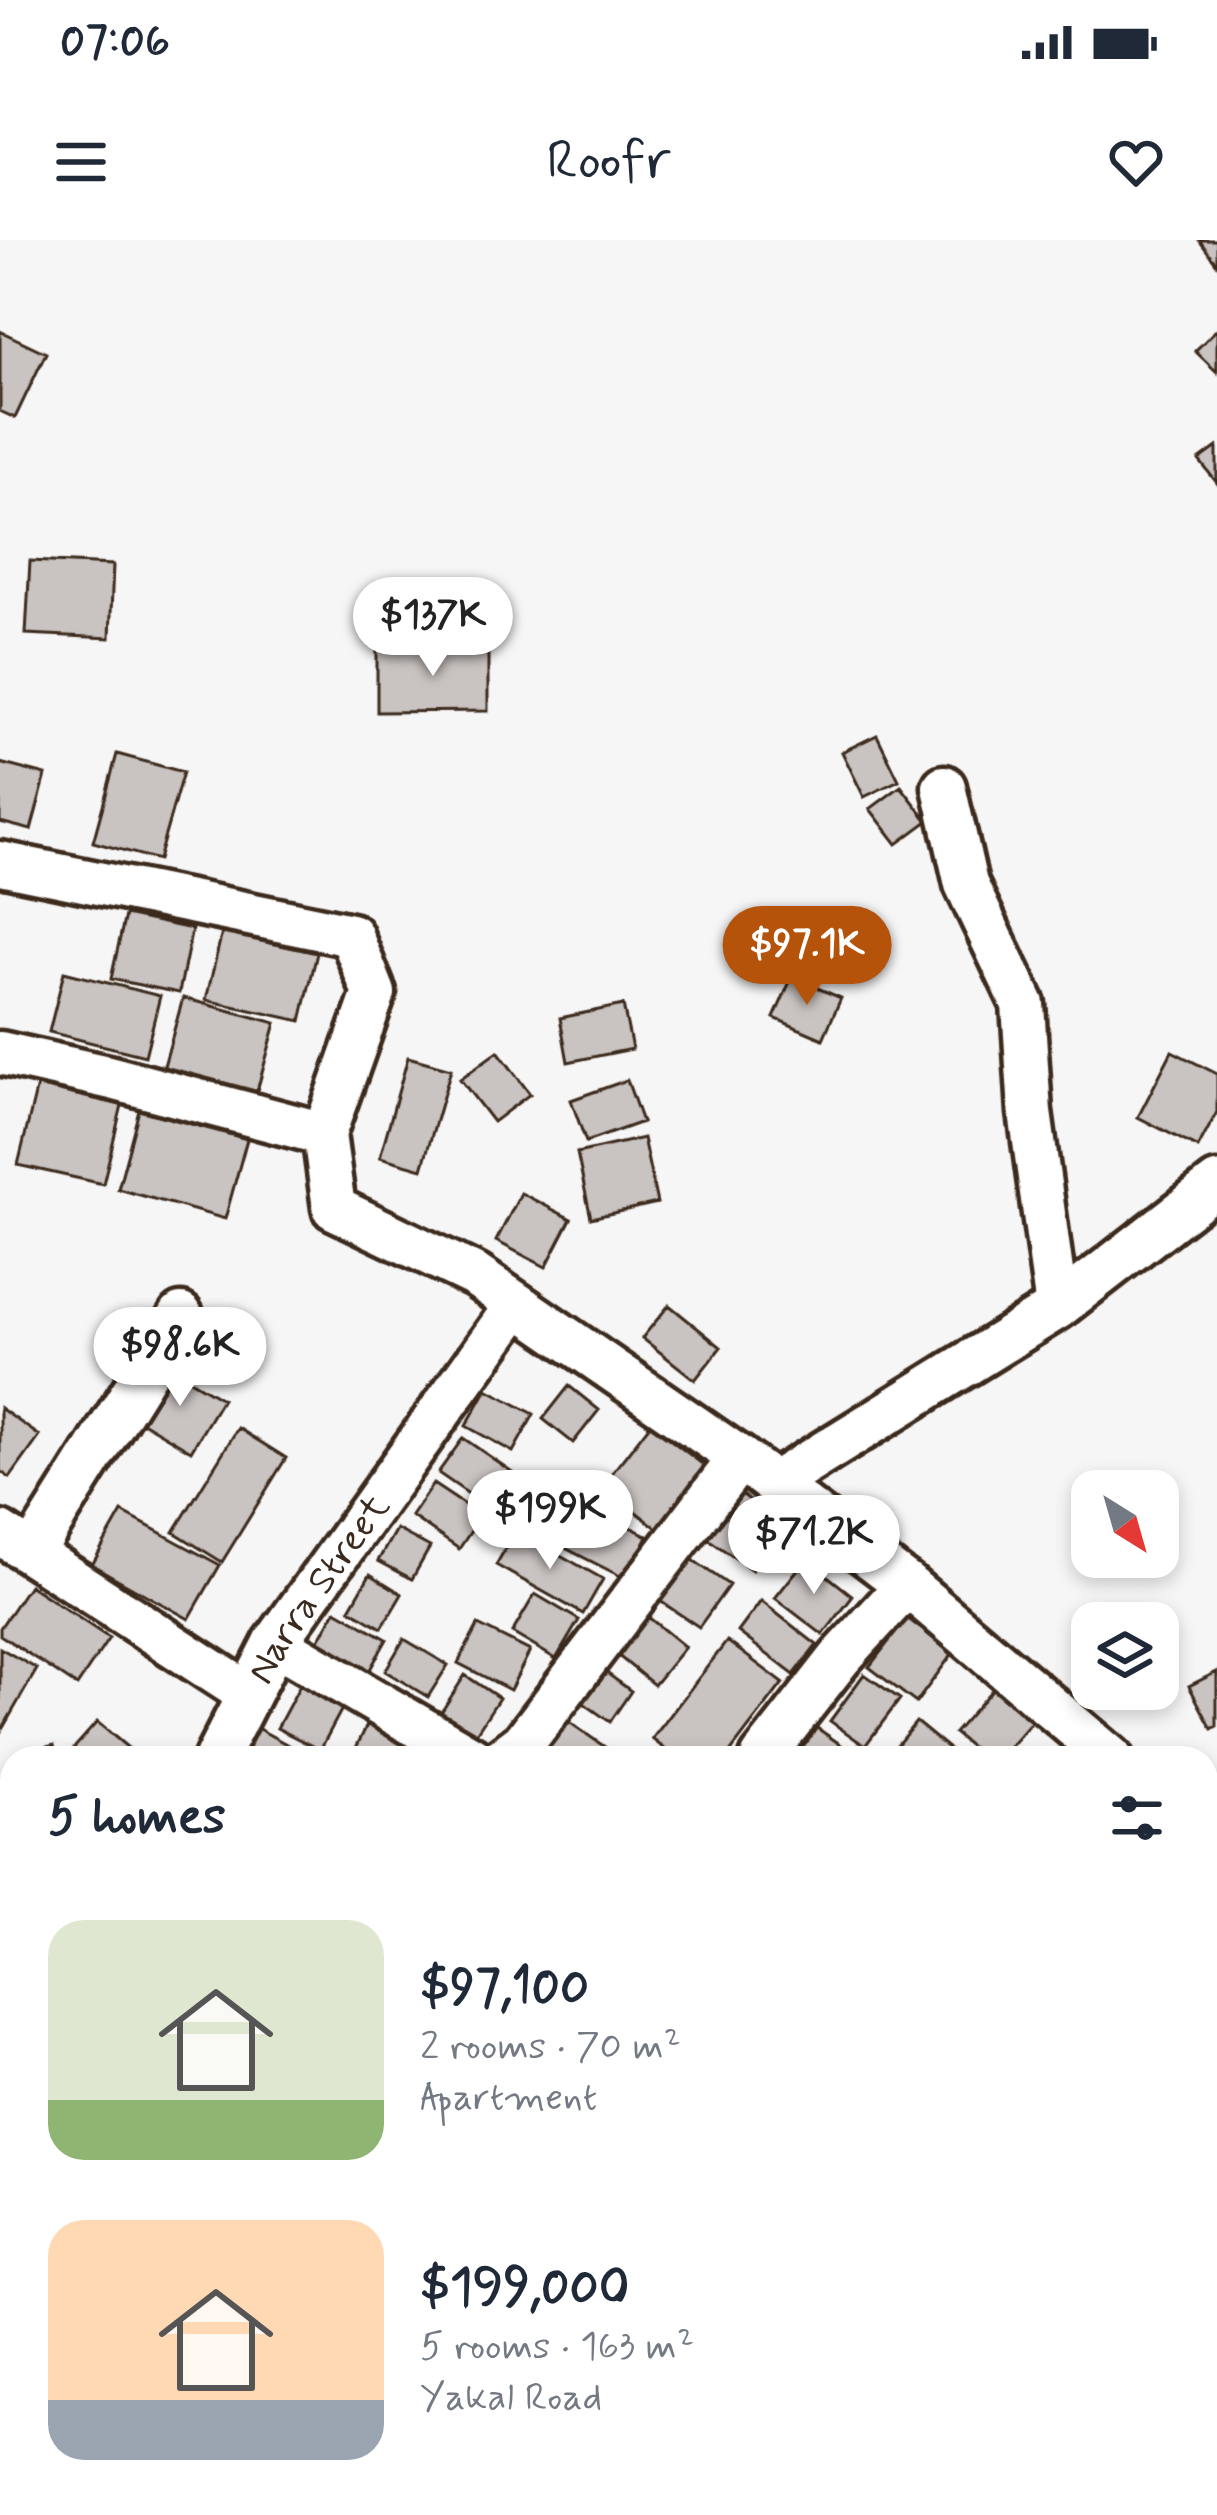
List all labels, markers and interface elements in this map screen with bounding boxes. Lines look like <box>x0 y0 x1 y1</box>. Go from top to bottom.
text: 07:06 <box>60 13 170 72</box>
text: Roofr <box>546 127 671 198</box>
icon: menu <box>48 129 114 195</box>
icon: heart <box>1103 129 1169 195</box>
pin: $137K <box>349 577 517 679</box>
text: $137K <box>380 590 486 641</box>
pin: $97.1K <box>709 906 905 1008</box>
text: $97.1K <box>750 919 864 970</box>
pin: $98.6K <box>82 1307 278 1409</box>
text: $98.6K <box>120 1320 240 1371</box>
pin: $199K <box>466 1470 634 1572</box>
north arrow <box>1071 1470 1179 1578</box>
map controls <box>1071 1470 1179 1710</box>
text: $199K <box>494 1483 606 1534</box>
street label: Narra Street <box>236 1484 403 1693</box>
pin: $71.2K <box>716 1495 912 1597</box>
text: $71.2K <box>755 1508 873 1559</box>
button: layers <box>1071 1602 1179 1710</box>
text: 5 homes <box>48 1785 226 1851</box>
icon: filters <box>1104 1785 1170 1851</box>
text: $97,100 <box>420 1956 589 2022</box>
icon: home <box>144 1968 288 2112</box>
text: 2 rooms · 70 m² <box>420 2022 681 2073</box>
text: Apartment <box>420 2073 597 2124</box>
text: $199,000 <box>420 2256 629 2322</box>
icon: home <box>144 2268 288 2412</box>
text: 5 rooms · 163 m² <box>420 2322 694 2373</box>
text: Yakal Road <box>420 2373 602 2424</box>

